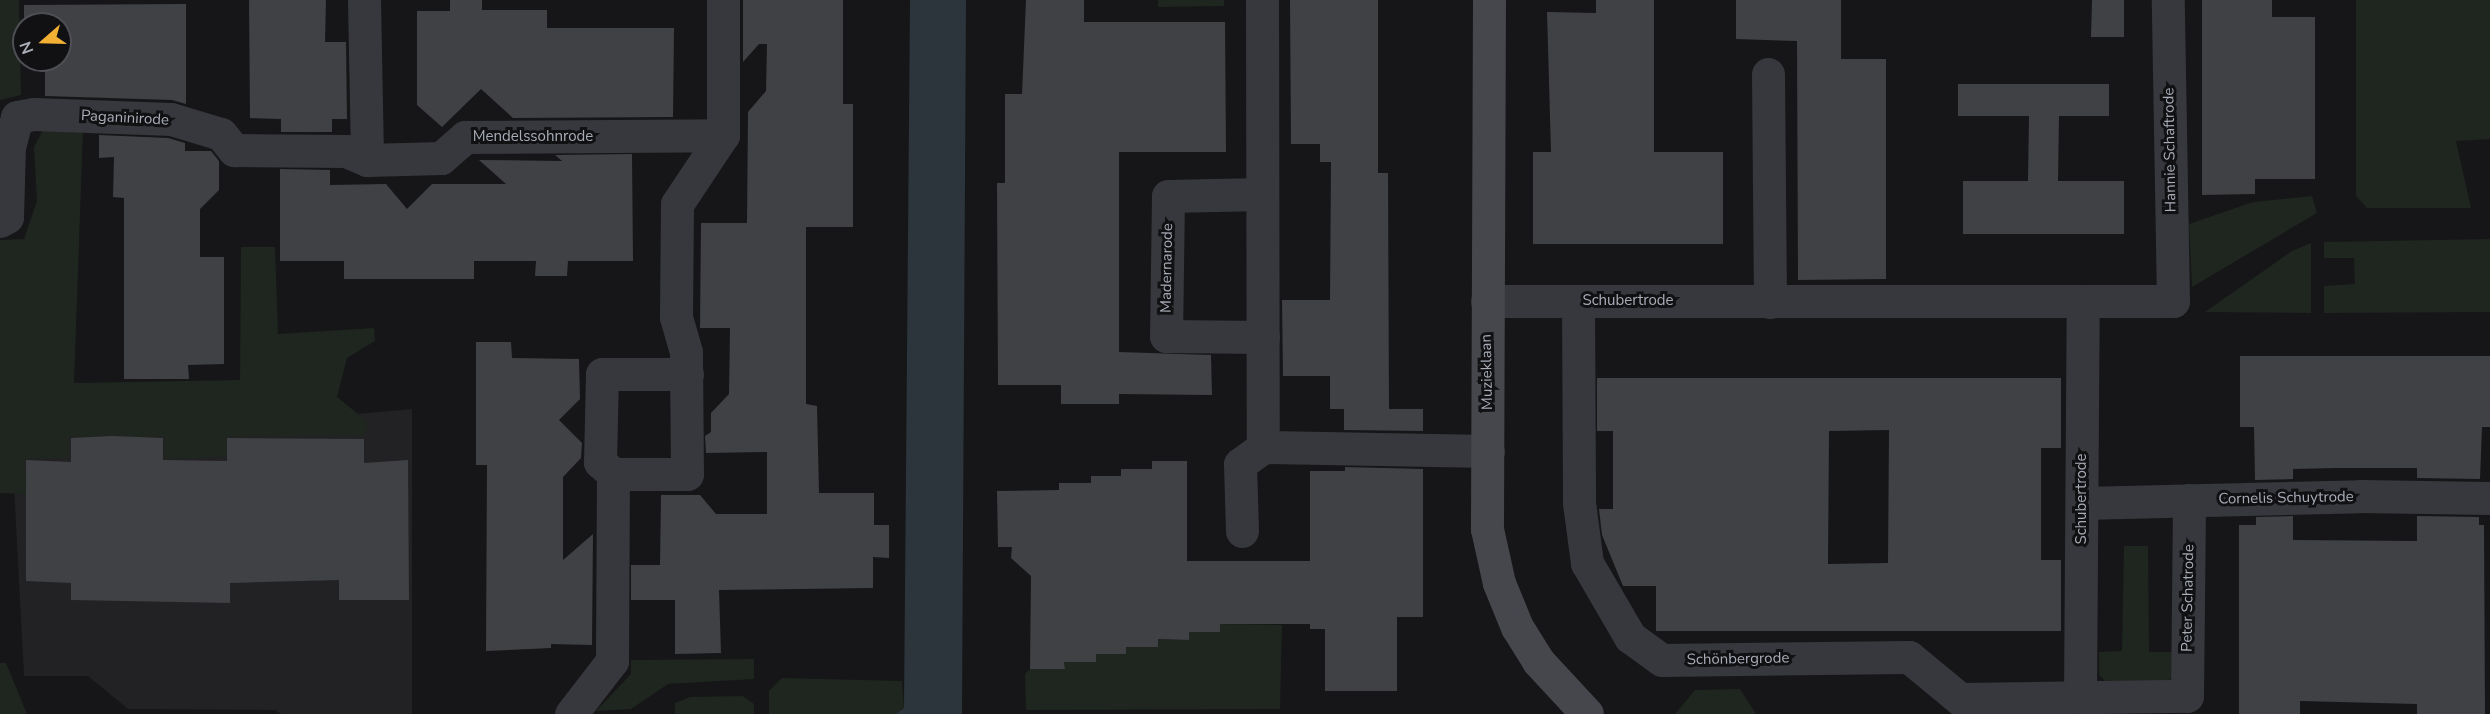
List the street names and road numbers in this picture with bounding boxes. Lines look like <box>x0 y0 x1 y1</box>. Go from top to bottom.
street label: Hannie Schaftrode <box>2160 88 2180 212</box>
street label: Paganinirode <box>81 107 169 129</box>
street label: Mendelssohnrode <box>473 128 593 146</box>
street label: Madernarode <box>1157 223 1177 313</box>
street label: Schubertrode <box>1582 292 1674 310</box>
street label: Muzieklaan <box>1477 334 1497 410</box>
street label: Schubertrode <box>2073 453 2091 545</box>
street label: Cornelis Schuytrode <box>2218 488 2354 508</box>
street label: Peter Schatrode <box>2178 544 2198 652</box>
street label: Schönbergrode <box>1687 649 1789 669</box>

